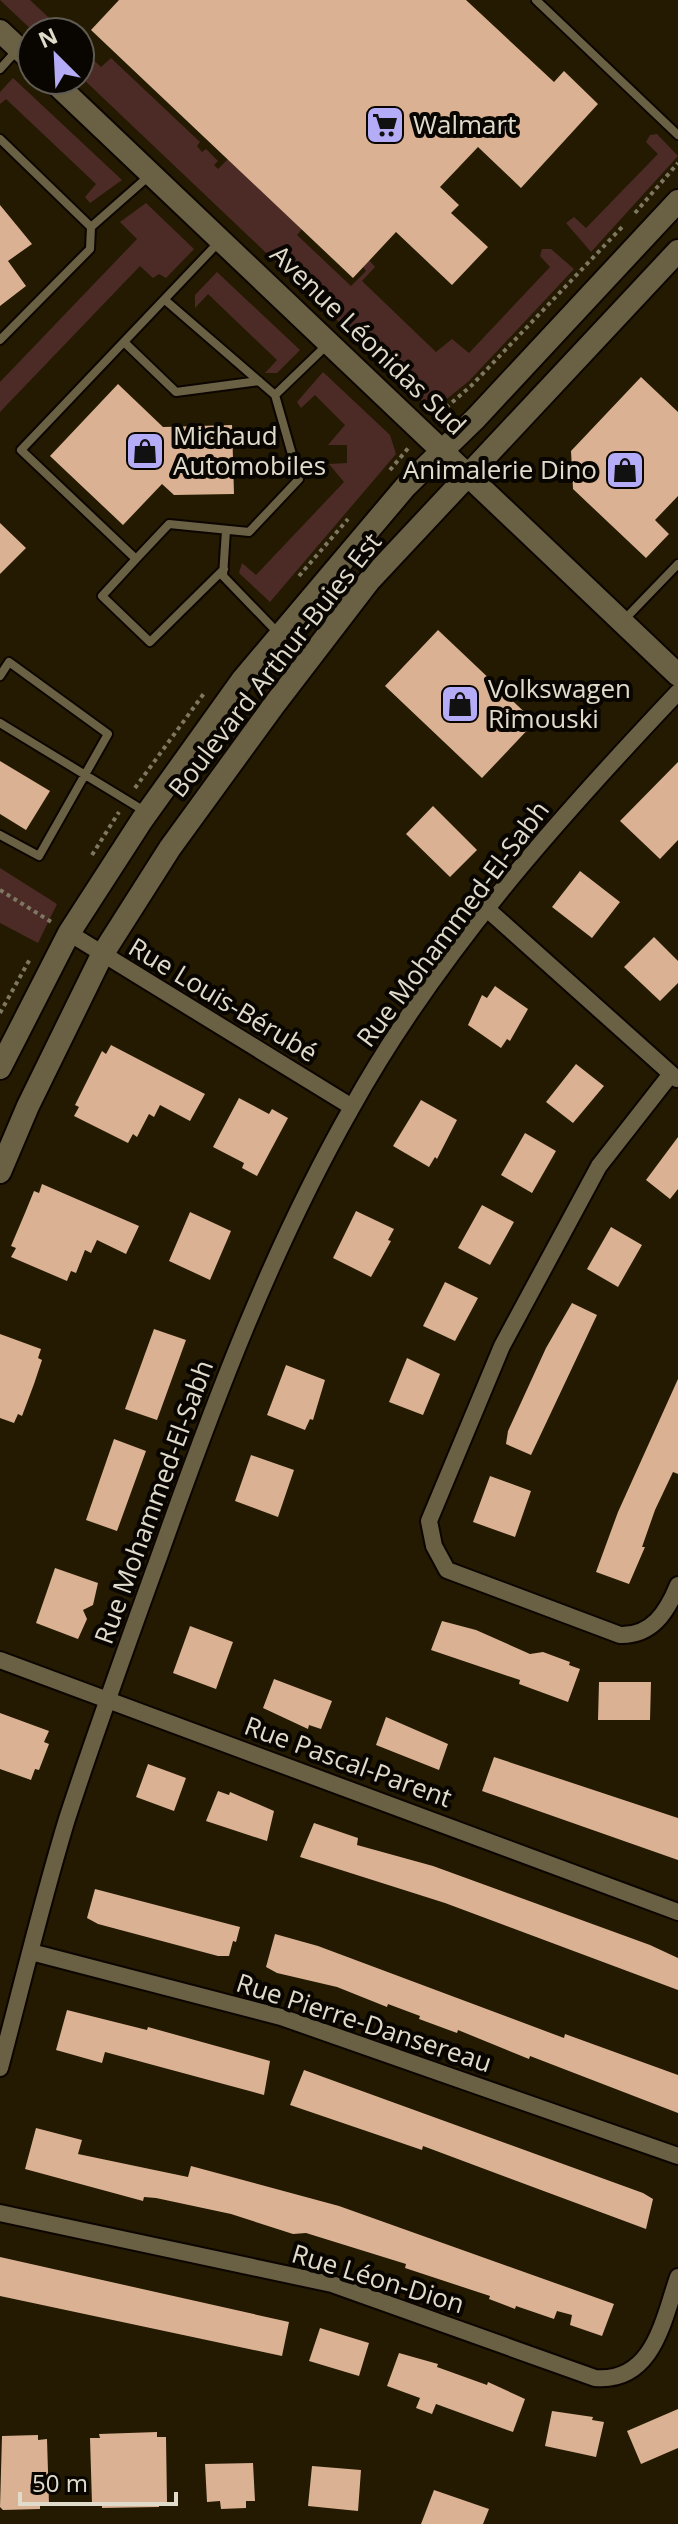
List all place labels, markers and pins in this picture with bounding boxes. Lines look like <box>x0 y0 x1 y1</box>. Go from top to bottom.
supermarket icon: Walmart <box>364 104 406 146</box>
place label: Walmart <box>413 106 516 142</box>
place label: Michaud Automobiles <box>173 417 326 483</box>
shop icon: Michaud Automobiles <box>124 430 166 472</box>
shop icon: Animalerie Dino <box>604 449 646 491</box>
place label: Animalerie Dino <box>403 451 597 487</box>
place label: Volkswagen Rimouski <box>488 670 631 736</box>
shop icon: Volkswagen Rimouski <box>439 683 481 725</box>

